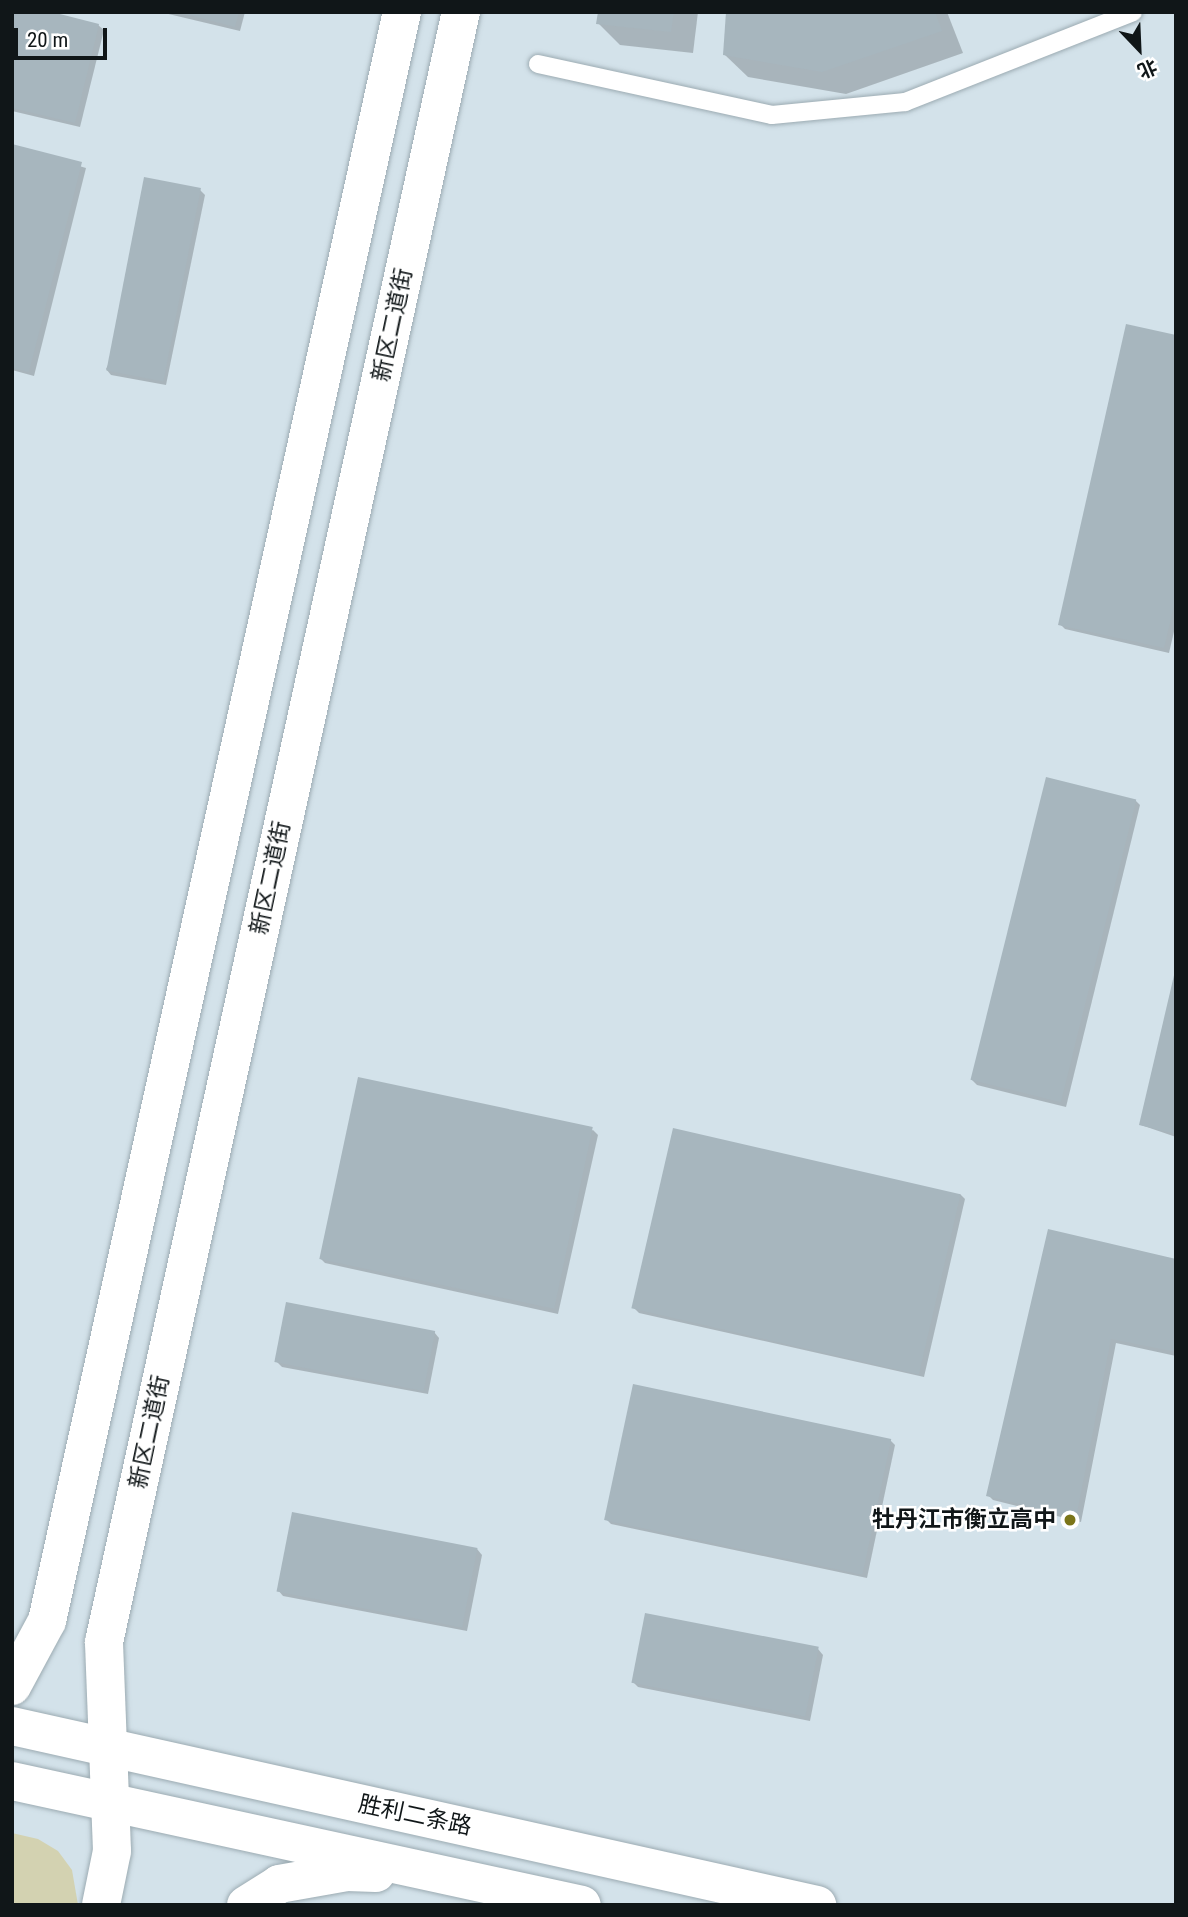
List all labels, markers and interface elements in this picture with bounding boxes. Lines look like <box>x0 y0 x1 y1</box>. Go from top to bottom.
scale bar <box>18 14 110 58</box>
north arrow <box>1104 14 1174 84</box>
text: 20 m <box>27 28 68 52</box>
text: 北 <box>1134 54 1161 83</box>
street label: 新区二道街 <box>368 266 418 384</box>
street label: 新区二道街 <box>246 819 296 937</box>
street label: 新区二道街 <box>125 1373 175 1491</box>
place label: 牡丹江市衡立高中 <box>872 1506 1056 1534</box>
marker: 牡丹江市衡立高中 <box>1062 1512 1078 1528</box>
street label: 胜利二条路 <box>356 1791 474 1841</box>

